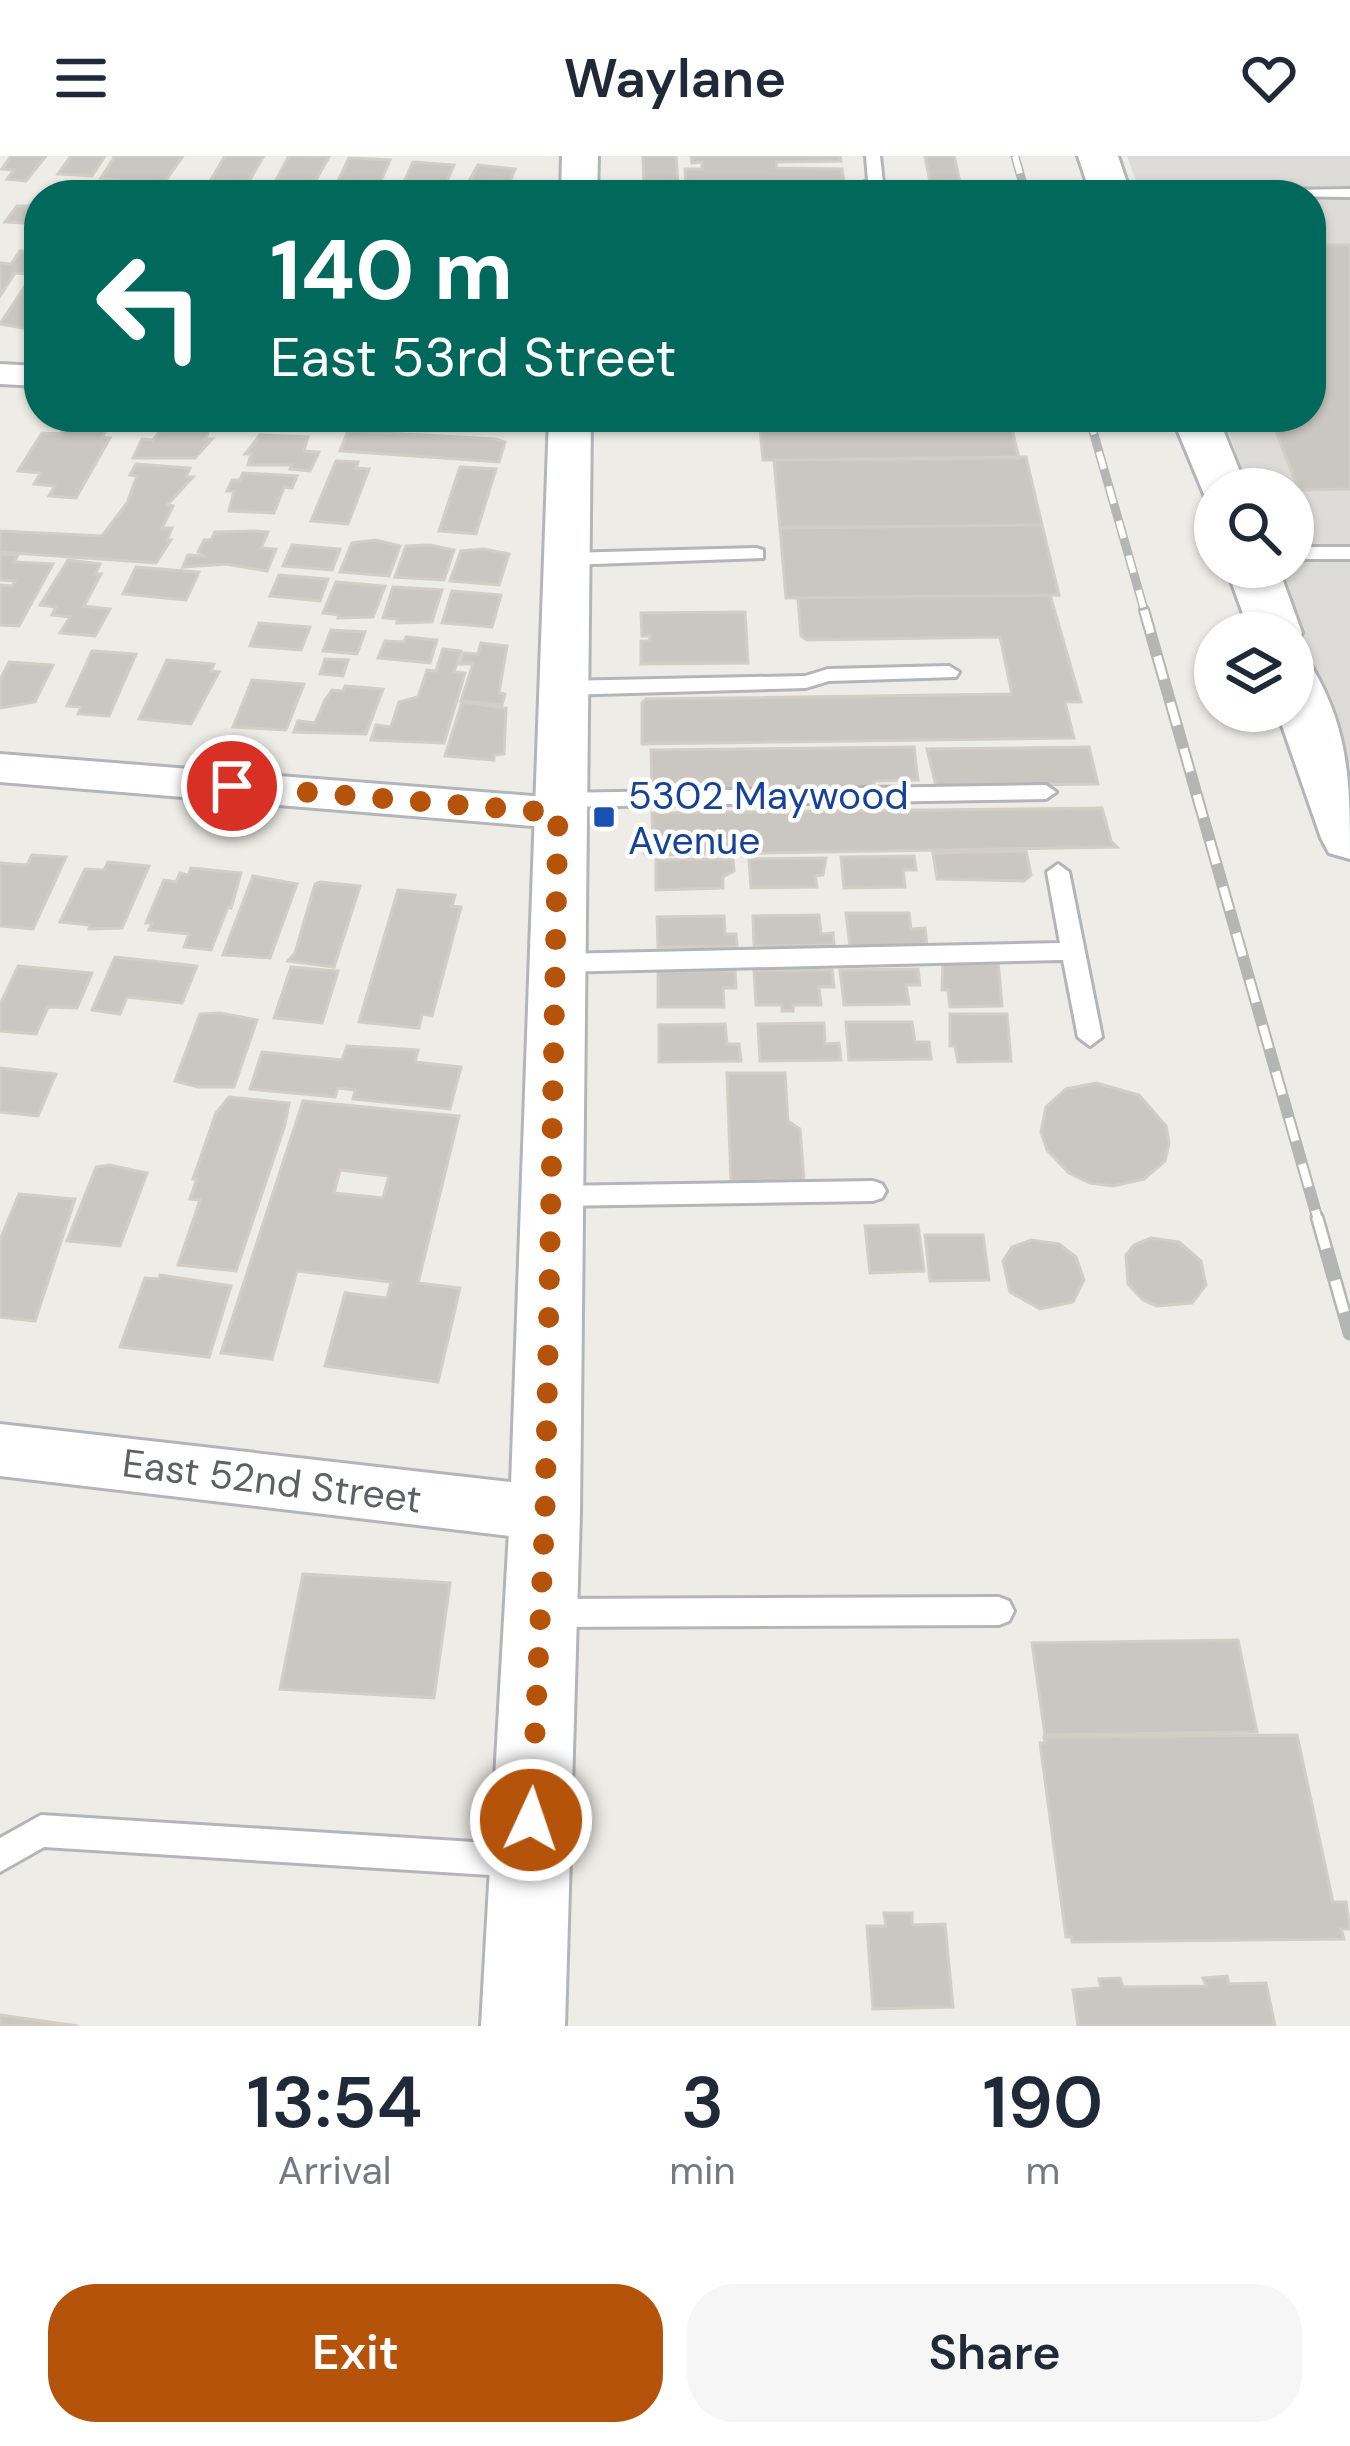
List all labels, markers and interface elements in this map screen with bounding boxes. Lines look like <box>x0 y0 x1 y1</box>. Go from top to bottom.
text: Waylane <box>564 43 786 114</box>
icon: menu <box>48 45 114 111</box>
icon: heart <box>1236 45 1302 111</box>
text: 140 m <box>270 216 513 325</box>
icon: left <box>72 228 228 384</box>
text: East 53rd Street <box>270 322 676 393</box>
map controls <box>1194 468 1314 732</box>
button: search <box>1194 468 1314 588</box>
button: layers <box>1194 612 1314 732</box>
pin <box>181 735 283 837</box>
icon: arrive <box>199 753 265 819</box>
place label: 5302 Maywood Avenue <box>628 770 909 866</box>
marker: 5302 Maywood Avenue <box>591 804 617 830</box>
street label: East 52nd Street <box>120 1437 424 1525</box>
position arrow <box>468 1757 594 1883</box>
text: 13:54 <box>247 2056 423 2149</box>
text: 3 <box>681 2056 724 2149</box>
text: 190 <box>982 2056 1103 2149</box>
text: Arrival <box>278 2145 391 2196</box>
text: min <box>669 2145 736 2196</box>
text: m <box>1025 2145 1060 2196</box>
button: Exit <box>48 2284 663 2422</box>
button: Share <box>687 2284 1302 2422</box>

